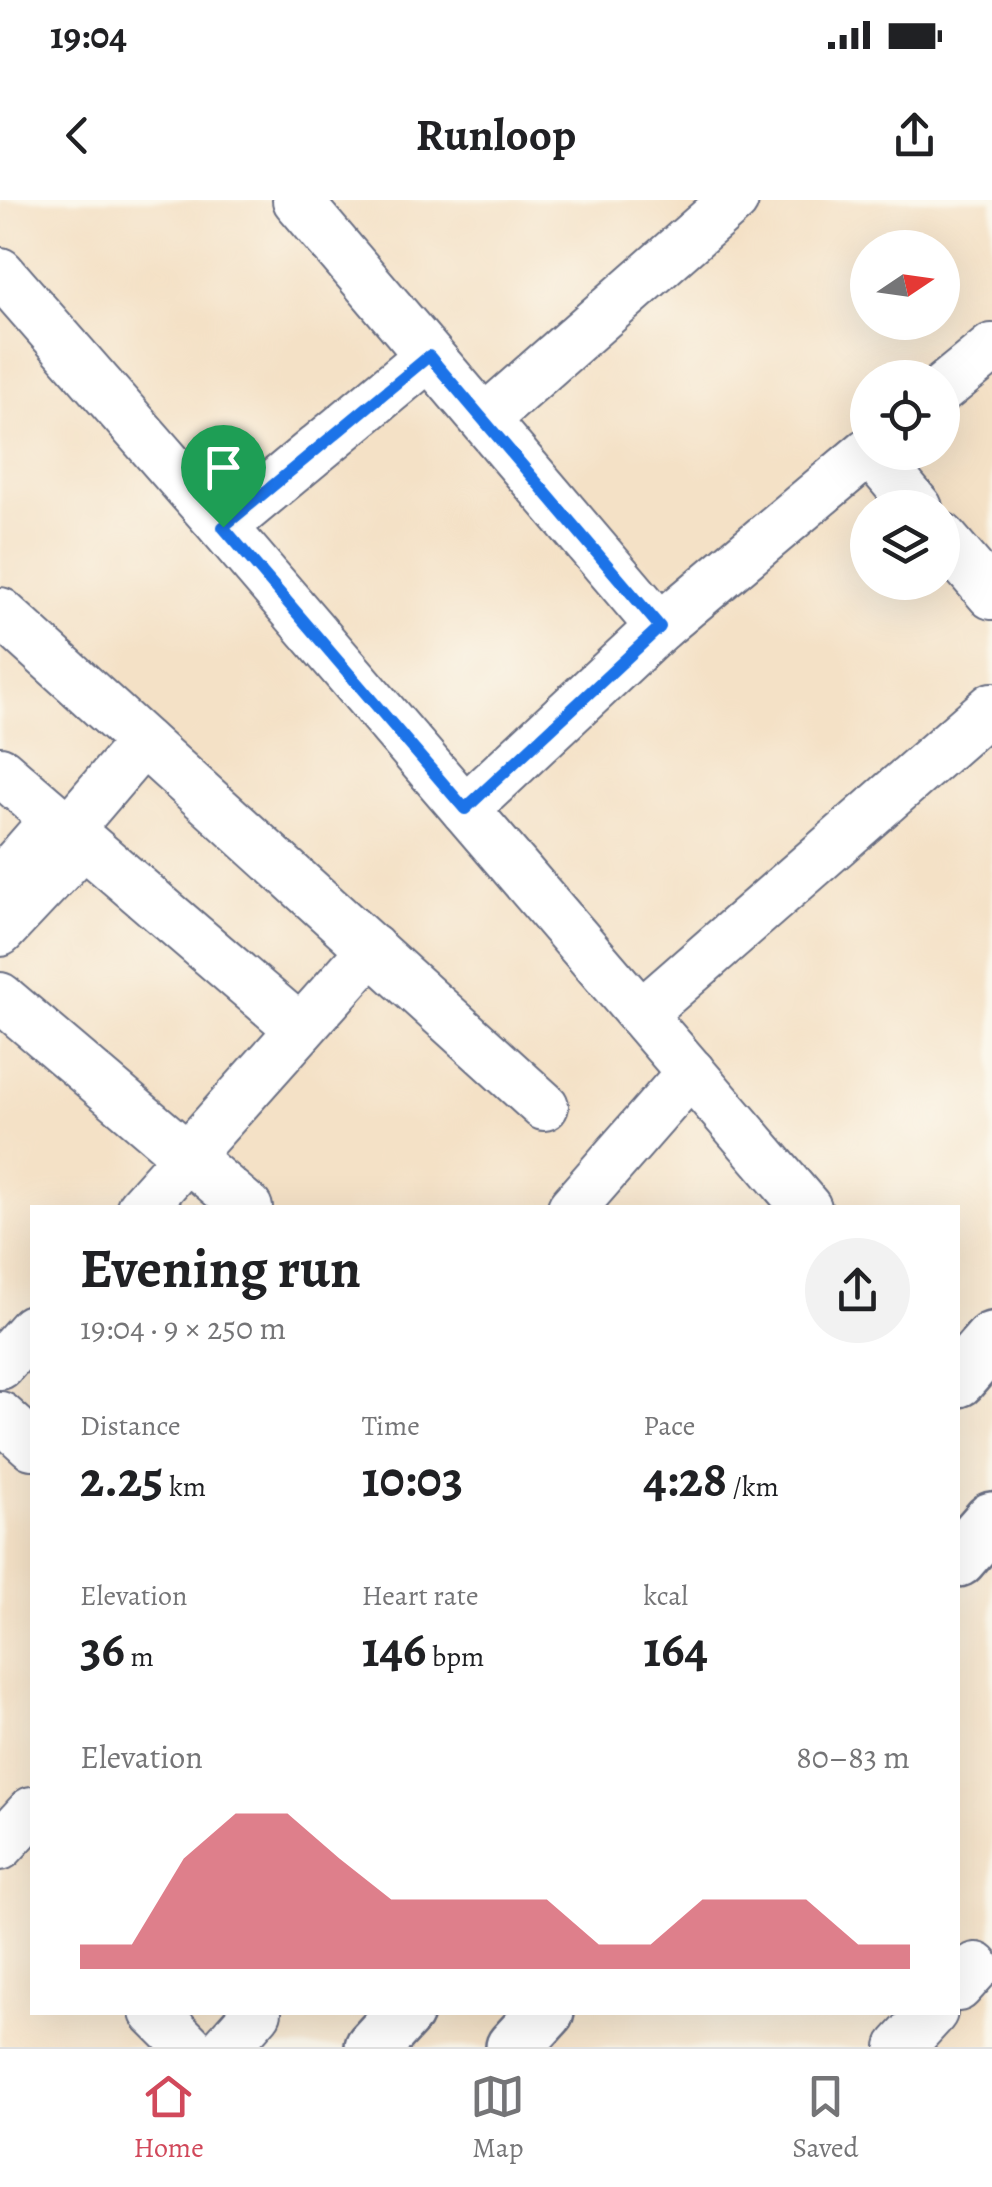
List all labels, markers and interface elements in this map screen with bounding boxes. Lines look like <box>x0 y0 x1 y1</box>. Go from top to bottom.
text: 19:04 <box>50 9 127 61</box>
text: Runloop <box>416 104 576 166</box>
icon: back <box>50 108 105 163</box>
icon: share <box>887 108 942 163</box>
north arrow <box>850 230 960 340</box>
map controls <box>850 230 960 600</box>
button: locate <box>850 360 960 470</box>
pin <box>181 425 266 528</box>
icon: arrive <box>196 440 251 495</box>
button: layers <box>850 490 960 600</box>
text: Evening run <box>80 1231 361 1306</box>
button: share <box>805 1238 910 1343</box>
text: 19:04 · 9 × 250 m <box>80 1306 286 1350</box>
text: Distance <box>80 1407 180 1445</box>
text: Time <box>362 1407 420 1445</box>
text: Pace <box>643 1407 695 1445</box>
text: 2.25 <box>80 1445 163 1513</box>
text: 10:03 <box>362 1445 463 1513</box>
text: 4:28 <box>643 1445 727 1513</box>
text: km <box>163 1468 206 1506</box>
text: /km <box>727 1468 779 1506</box>
text: Elevation <box>80 1577 187 1615</box>
text: Heart rate <box>362 1577 479 1615</box>
text: kcal <box>643 1577 688 1615</box>
text: 36 <box>80 1615 125 1683</box>
text: 146 <box>362 1615 426 1683</box>
text: 164 <box>643 1615 708 1683</box>
text: m <box>125 1638 154 1676</box>
text: bpm <box>426 1638 484 1676</box>
text: Elevation <box>80 1735 203 1779</box>
text: 80–83 m <box>796 1735 910 1779</box>
tab: Home <box>133 2069 204 2167</box>
tab: Map <box>470 2069 525 2167</box>
tab: Saved <box>792 2069 859 2167</box>

